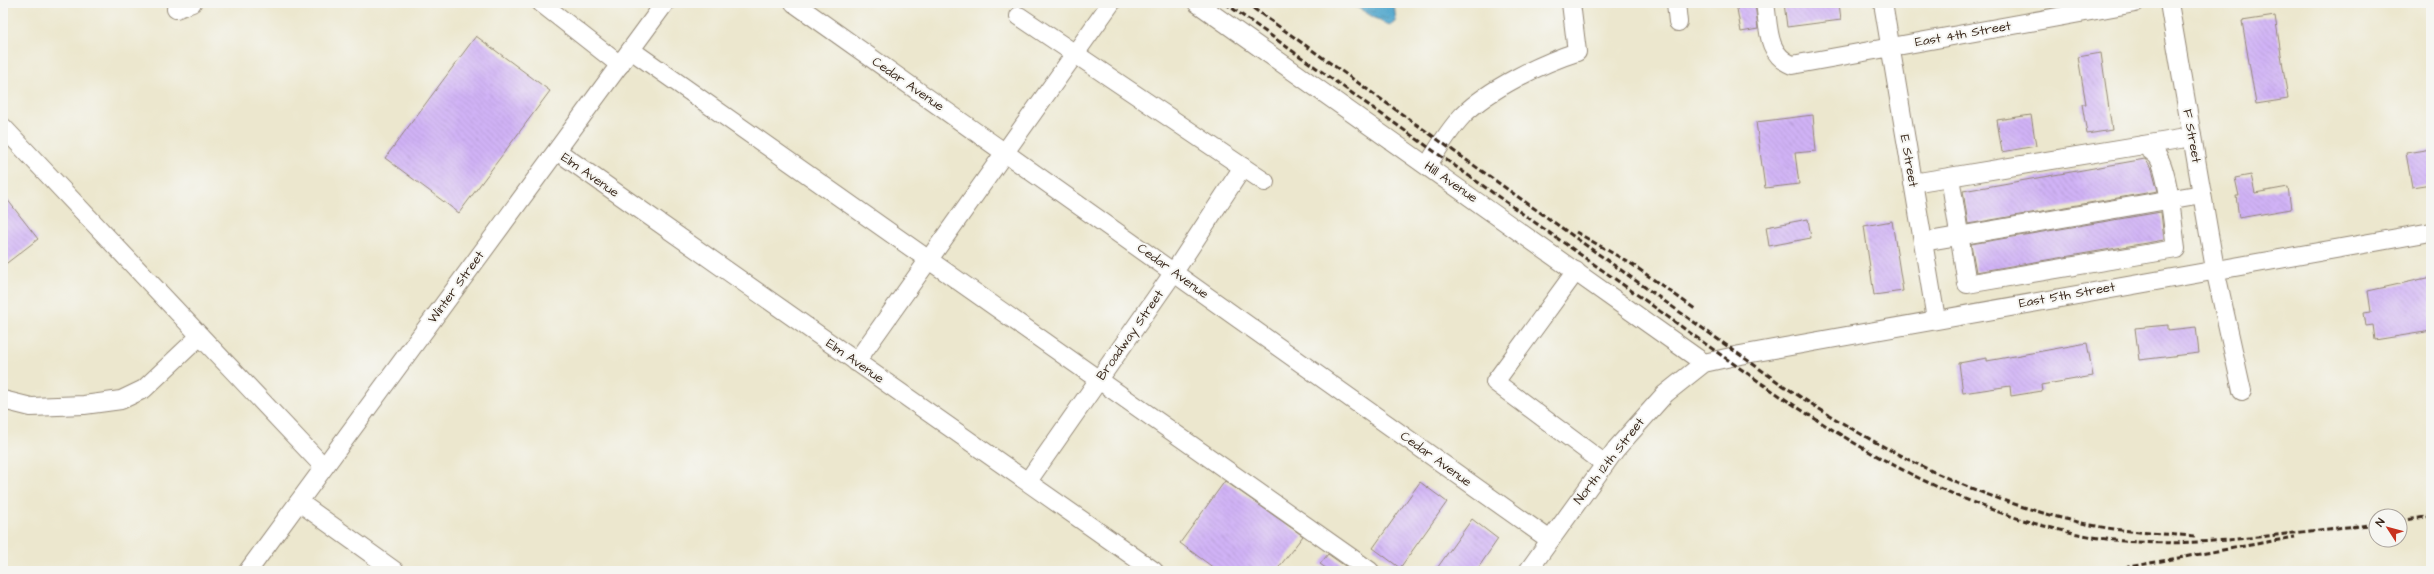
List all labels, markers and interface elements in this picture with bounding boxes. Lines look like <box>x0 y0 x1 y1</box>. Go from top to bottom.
street label: East 4th Street <box>1914 17 2013 51</box>
street label: Cedar Avenue <box>868 52 948 116</box>
street label: F Street <box>2178 108 2206 165</box>
street label: E Street <box>1896 133 1923 189</box>
street label: Elm Avenue <box>557 148 623 202</box>
street label: Hill Avenue <box>1421 157 1481 207</box>
street label: Cedar Avenue <box>1134 239 1212 303</box>
street label: Winter Street <box>424 247 489 327</box>
street label: East 5th Street <box>2017 278 2117 312</box>
street label: Broadway Street <box>1092 286 1169 384</box>
street label: Elm Avenue <box>822 334 888 388</box>
street label: North 12th Street <box>1569 413 1649 508</box>
street label: Cedar Avenue <box>1397 427 1475 491</box>
north arrow <box>2368 508 2408 548</box>
text: N <box>2372 515 2388 530</box>

